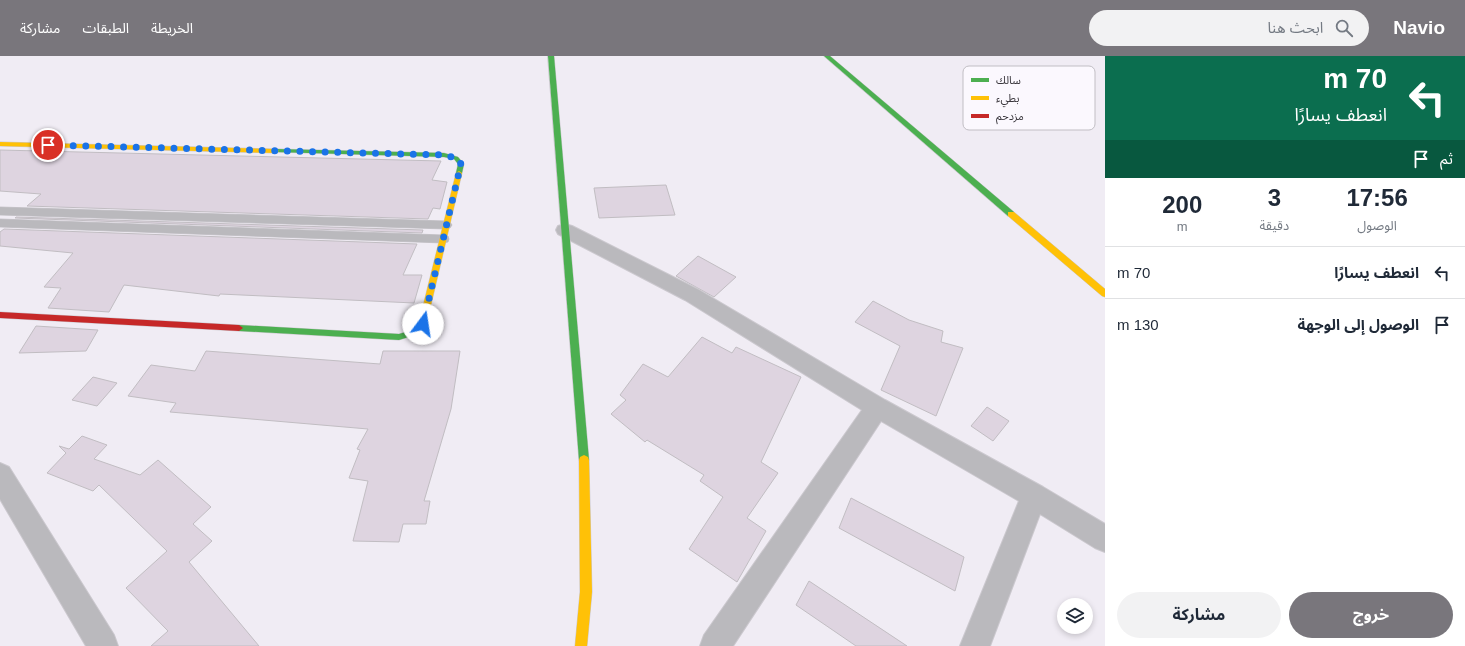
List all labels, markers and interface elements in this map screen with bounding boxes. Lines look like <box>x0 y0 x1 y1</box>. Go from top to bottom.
search box <box>1089 10 1369 46</box>
icon: search <box>1333 17 1355 39</box>
text: Navio <box>1393 17 1445 38</box>
text: ابحث هنا <box>1267 19 1323 36</box>
text: مشاركة <box>20 20 60 36</box>
text: الطبقات <box>82 20 129 36</box>
text: الخريطة <box>151 20 193 36</box>
text: 70 m <box>1323 63 1387 94</box>
legend <box>963 66 1095 130</box>
icon: left <box>1401 72 1453 124</box>
text: سالك <box>996 74 1021 86</box>
text: بطيء <box>996 92 1019 108</box>
text: انعطف يسارًا <box>1295 105 1387 125</box>
text: مزدحم <box>996 110 1024 125</box>
pin <box>31 128 65 162</box>
icon: arrive <box>37 134 59 156</box>
icon: arrive <box>1410 148 1432 170</box>
text: ثم <box>1440 150 1453 167</box>
text: 3 <box>1268 184 1281 211</box>
text: 17:56 <box>1346 184 1408 211</box>
text: 200 <box>1162 191 1202 218</box>
text: دقيقة <box>1260 218 1289 233</box>
text: الوصول <box>1357 218 1397 233</box>
text: m <box>1177 219 1188 234</box>
icon: left <box>1431 262 1453 284</box>
text: 70 m <box>1117 264 1150 281</box>
text: انعطف يسارًا <box>1334 264 1419 281</box>
position arrow <box>402 303 444 345</box>
icon: arrive <box>1431 314 1453 336</box>
text: 130 m <box>1117 316 1159 333</box>
text: الوصول إلى الوجهة <box>1297 316 1419 333</box>
button: مشاركة <box>1117 592 1281 638</box>
button: خروج <box>1289 592 1453 638</box>
map controls <box>1057 598 1093 634</box>
button: layers <box>1057 598 1093 634</box>

